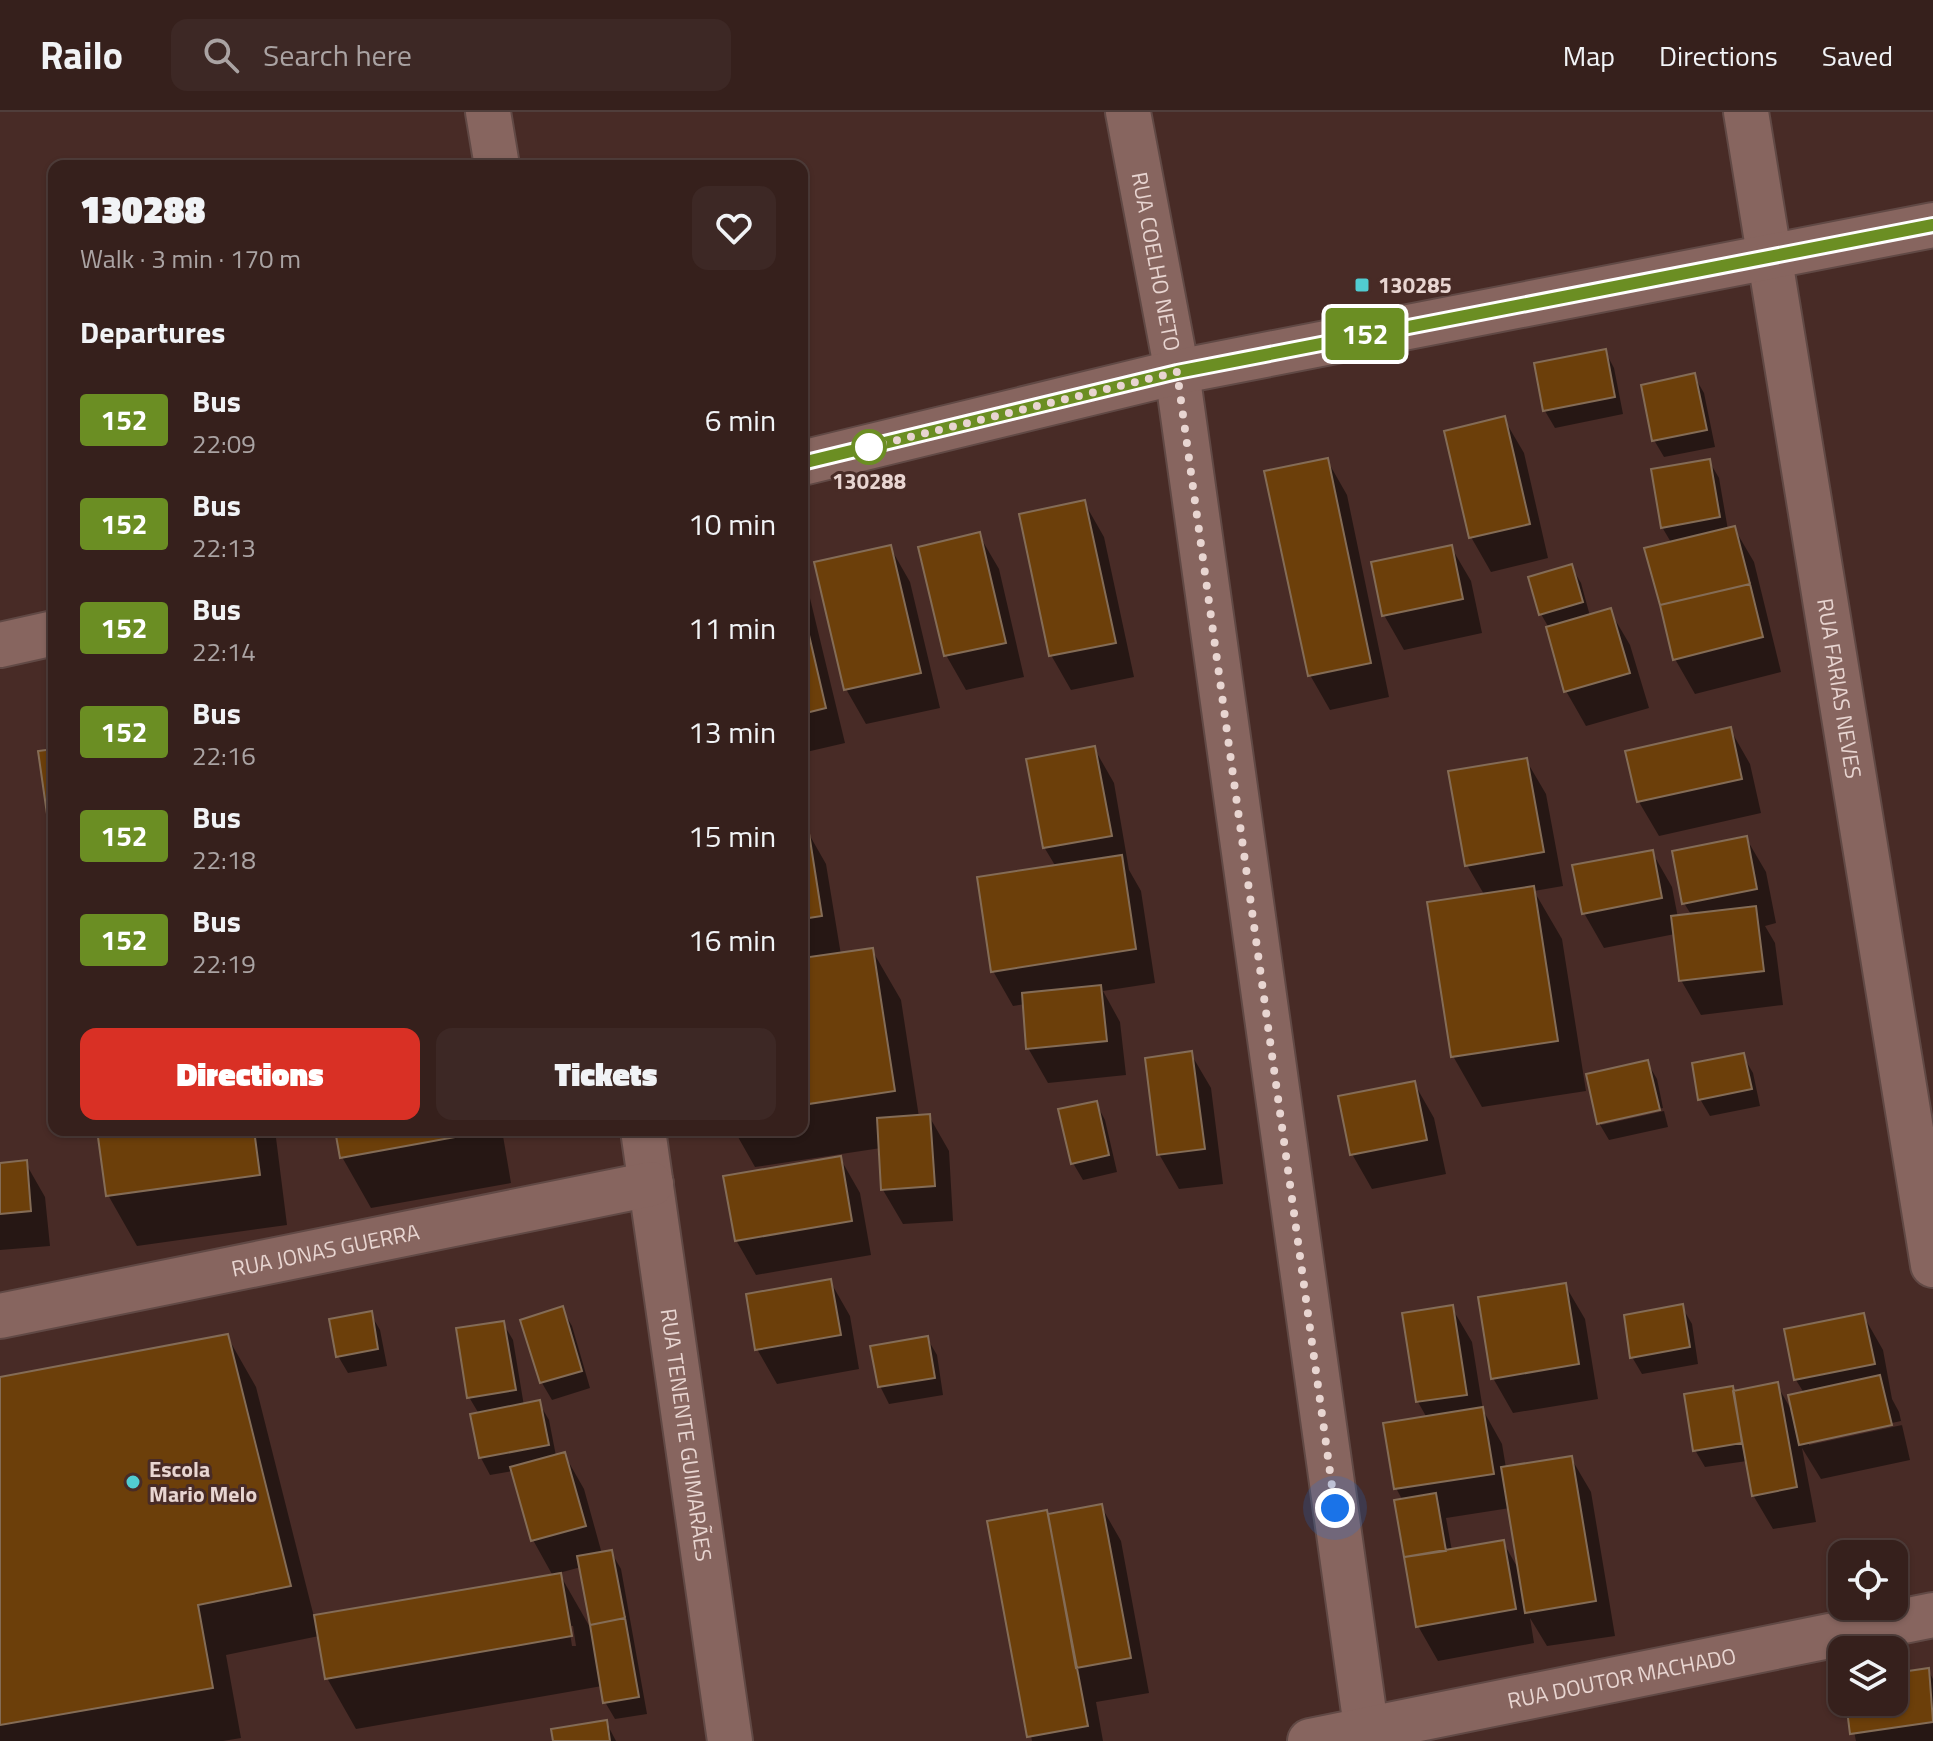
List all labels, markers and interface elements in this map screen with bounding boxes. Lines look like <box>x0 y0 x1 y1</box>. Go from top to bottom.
search box <box>171 19 731 91</box>
text: Railo <box>40 26 123 84</box>
text: Search here <box>263 32 412 78</box>
icon: search <box>199 33 243 77</box>
text: Map <box>1563 34 1615 77</box>
text: Directions <box>1659 34 1778 77</box>
text: Saved <box>1822 34 1893 77</box>
street label: RUA COELHO NETO <box>1123 169 1190 354</box>
text: 130288 <box>80 180 205 238</box>
button: heart <box>692 186 776 270</box>
text: Walk · 3 min · 170 m <box>80 239 301 278</box>
place label: 130285 <box>1378 268 1452 302</box>
marker: 130285 <box>1353 276 1371 294</box>
line badge: 152 <box>1319 308 1411 360</box>
text: Departures <box>80 309 225 355</box>
text: 152 <box>1341 312 1389 355</box>
text: Bus <box>192 378 241 424</box>
text: 6 min <box>705 397 776 443</box>
text: 152 <box>100 398 148 441</box>
text: 22:09 <box>192 424 256 463</box>
marker: 130288 <box>852 430 886 464</box>
place label: 130288 <box>832 464 906 498</box>
text: Bus <box>192 482 241 528</box>
text: 10 min <box>688 501 776 547</box>
text: 152 <box>100 502 148 545</box>
text: 22:13 <box>192 528 256 567</box>
text: Bus <box>192 586 241 632</box>
street label: RUA FARIAS NEVES <box>1808 596 1871 781</box>
text: 11 min <box>688 605 776 651</box>
text: 152 <box>100 606 148 649</box>
text: 22:14 <box>192 632 256 671</box>
text: Bus <box>192 690 241 736</box>
text: 13 min <box>688 709 776 755</box>
text: 152 <box>100 710 148 753</box>
text: 22:16 <box>192 736 256 775</box>
text: Bus <box>192 794 241 840</box>
text: 15 min <box>688 813 776 859</box>
text: 152 <box>100 814 148 857</box>
text: 22:18 <box>192 840 256 879</box>
text: Bus <box>192 898 241 944</box>
text: 16 min <box>688 917 776 963</box>
text: 152 <box>100 918 148 961</box>
text: 22:19 <box>192 944 256 983</box>
button: Directions <box>80 1028 420 1120</box>
button: Tickets <box>436 1028 776 1120</box>
street label: RUA JONAS GUERRA <box>228 1214 422 1286</box>
street label: RUA TENENTE GUIMARÃES <box>652 1306 721 1564</box>
place label: Escola Mario Melo <box>149 1452 257 1511</box>
marker: Escola Mario Melo <box>124 1473 142 1491</box>
your location <box>1315 1488 1355 1528</box>
map controls <box>1828 1540 1908 1716</box>
button: locate <box>1828 1540 1908 1620</box>
button: layers <box>1828 1636 1908 1716</box>
street label: RUA DOUTOR MACHADO <box>1504 1638 1739 1718</box>

